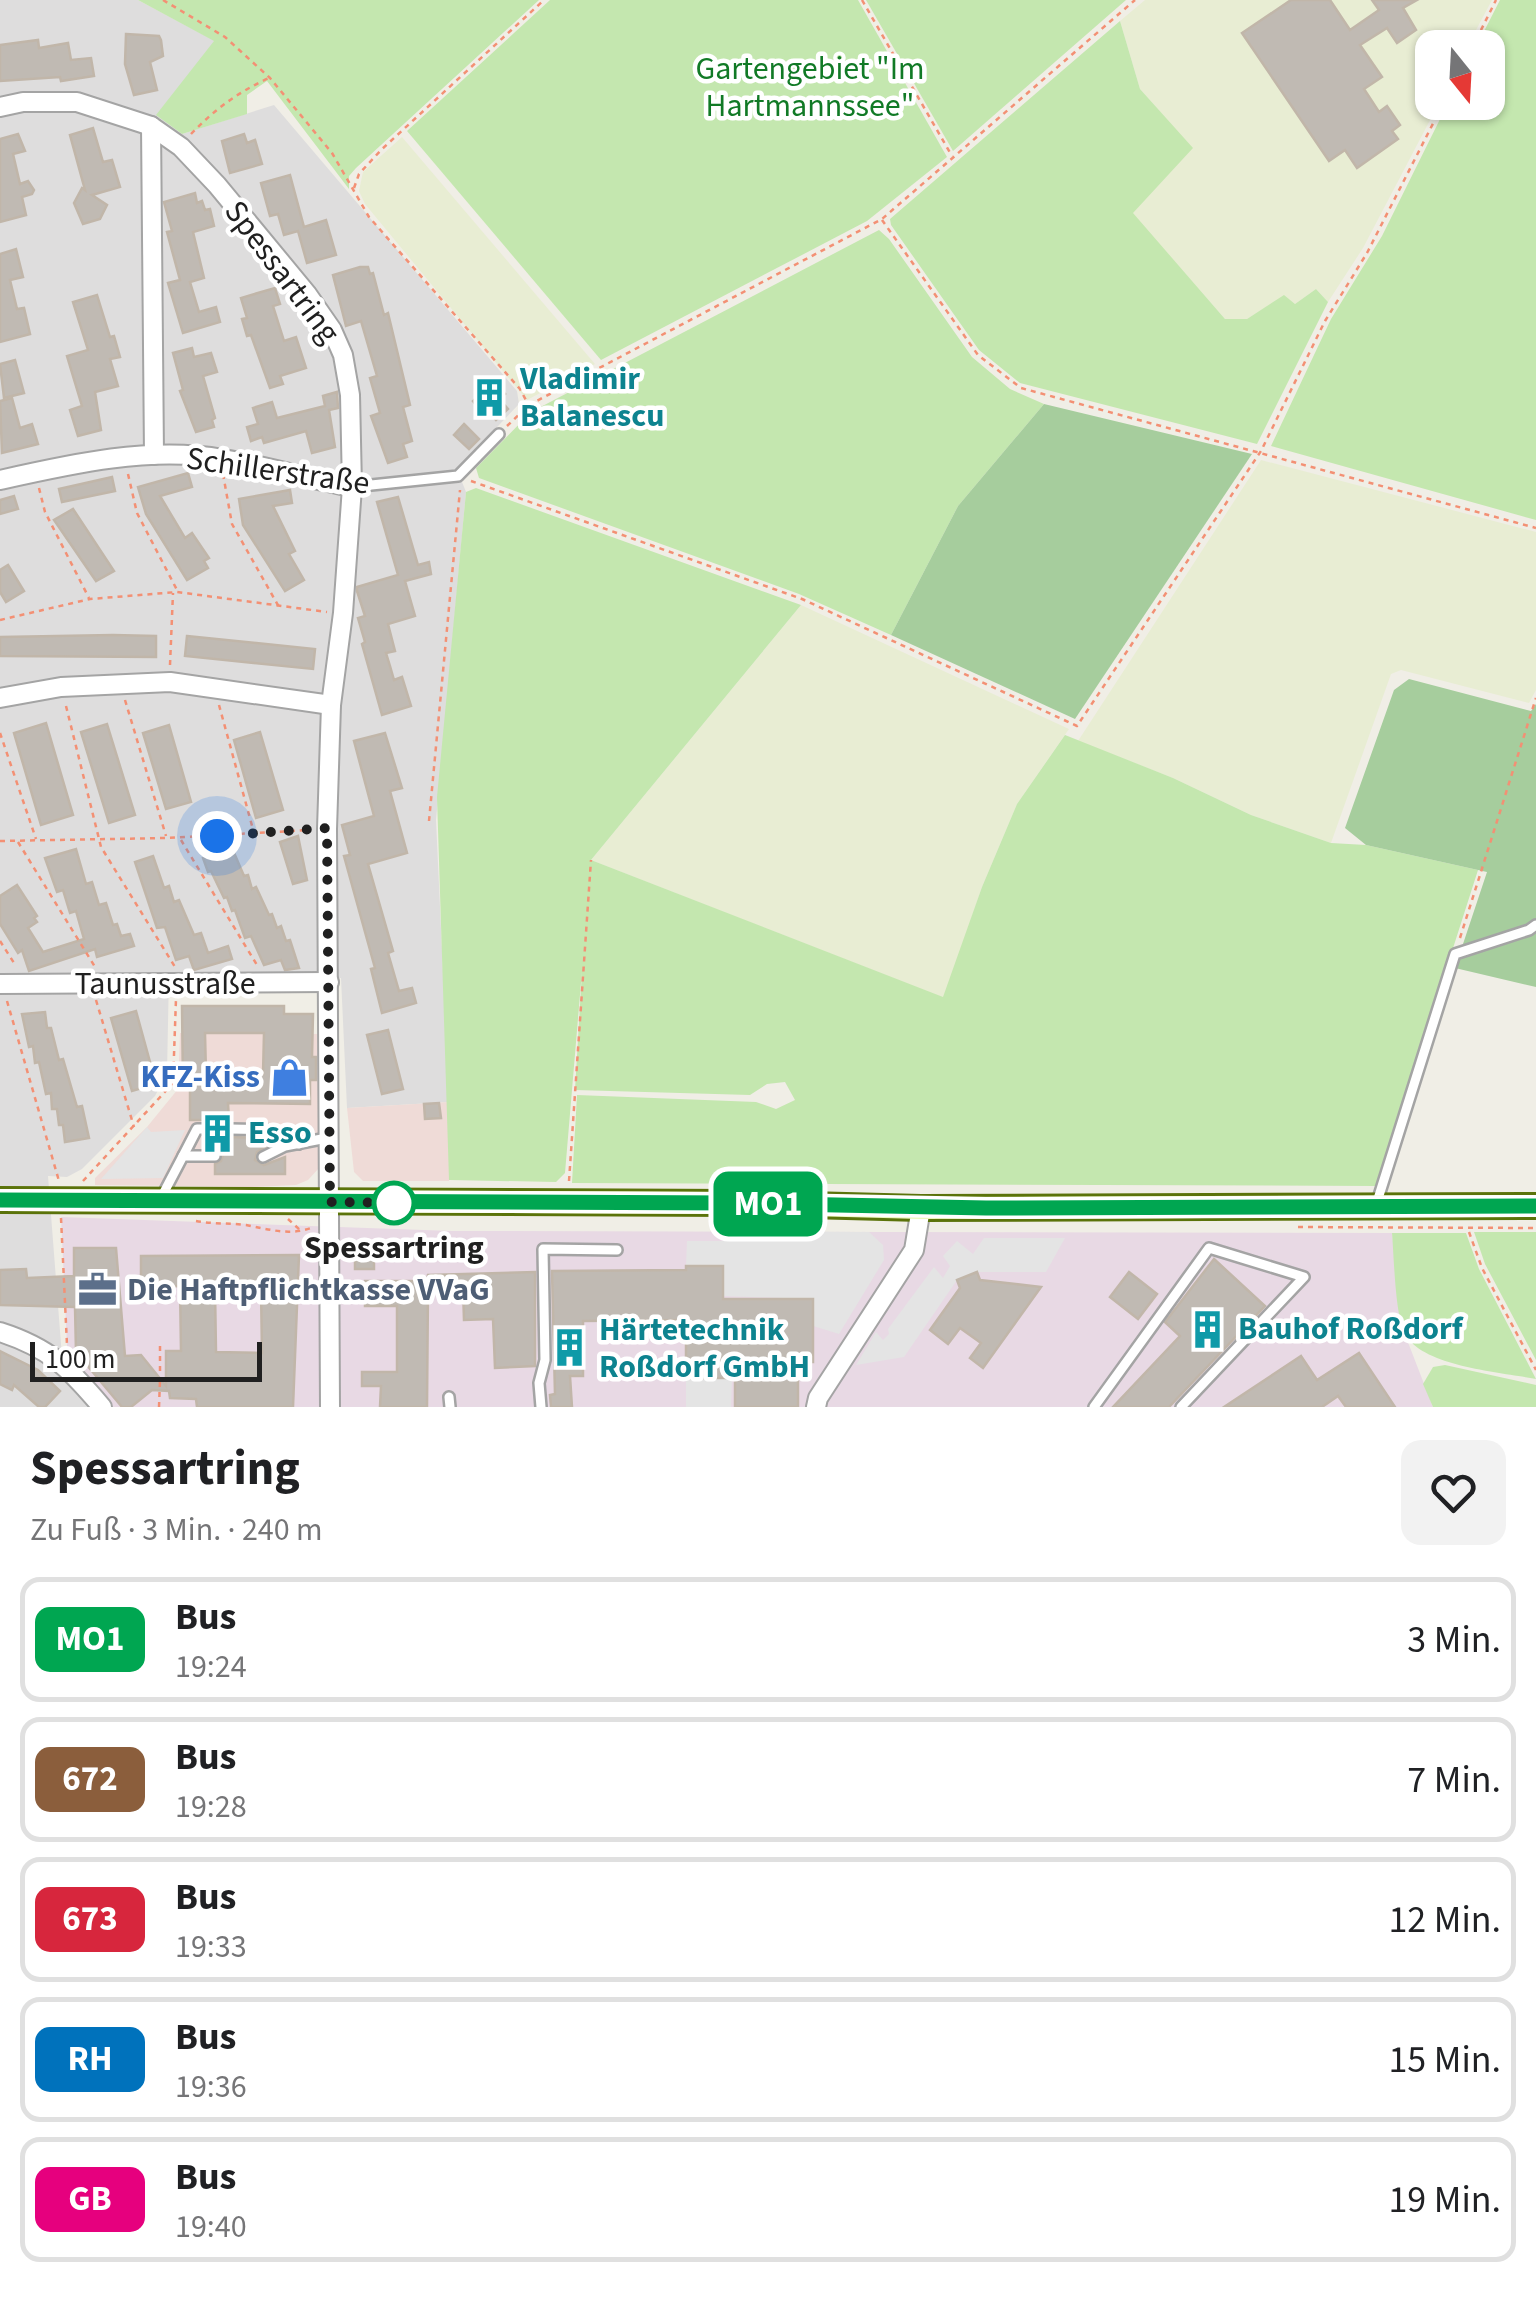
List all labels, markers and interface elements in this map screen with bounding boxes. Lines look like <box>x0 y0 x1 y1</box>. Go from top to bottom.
north arrow <box>1415 30 1505 120</box>
map controls <box>1415 30 1505 120</box>
park label: Gartengebiet "Im Hartmannssee" <box>695 46 925 129</box>
street label: Spessartring <box>213 191 351 353</box>
place label: Vladimir Balanescu <box>519 356 664 439</box>
building icon: Vladimir Balanescu <box>469 376 511 418</box>
street label: Schillerstraße <box>183 435 373 507</box>
your location <box>192 811 242 861</box>
street label: Taunusstraße <box>74 961 256 1007</box>
place label: KFZ-Kiss <box>141 1054 260 1100</box>
shop icon: KFZ-Kiss <box>269 1056 311 1098</box>
place label: Esso <box>248 1110 312 1156</box>
building icon: Esso <box>197 1112 239 1154</box>
line badge: MO1 <box>710 1172 826 1236</box>
text: MO1 <box>733 1179 803 1229</box>
marker: Spessartring <box>373 1182 415 1224</box>
place label: Spessartring <box>304 1225 484 1271</box>
place label: Die Haftpflichtkasse VVaG <box>127 1267 490 1313</box>
office icon: Die Haftpflichtkasse VVaG <box>76 1269 118 1311</box>
place label: Bauhof Roßdorf <box>1238 1306 1464 1352</box>
place label: Härtetechnik Roßdorf GmbH <box>599 1307 810 1390</box>
building icon: Bauhof Roßdorf <box>1187 1308 1229 1350</box>
building icon: Härtetechnik Roßdorf GmbH <box>548 1327 590 1369</box>
scale bar <box>30 1337 262 1382</box>
text: 100 m <box>45 1339 116 1379</box>
text: Spessartring <box>30 1435 300 1503</box>
button: heart <box>1401 1440 1506 1545</box>
text: Zu Fuß · 3 Min. · 240 m <box>30 1507 323 1553</box>
text: Bus <box>175 1590 236 1644</box>
text: 3 Min. <box>1407 1613 1501 1667</box>
text: MO1 <box>55 1614 125 1664</box>
text: 19:24 <box>175 1644 247 1690</box>
text: Bus <box>175 1730 236 1784</box>
text: 7 Min. <box>1407 1753 1501 1807</box>
text: 672 <box>62 1754 118 1804</box>
text: 19:28 <box>175 1784 247 1830</box>
text: Bus <box>175 1870 236 1924</box>
text: 12 Min. <box>1388 1893 1501 1947</box>
text: 673 <box>62 1894 118 1944</box>
text: 19:33 <box>175 1924 247 1970</box>
text: Bus <box>175 2010 236 2064</box>
text: 15 Min. <box>1388 2033 1501 2087</box>
text: RH <box>67 2034 113 2084</box>
text: 19:36 <box>175 2064 247 2110</box>
text: Bus <box>175 2150 236 2204</box>
text: 19 Min. <box>1388 2173 1501 2227</box>
text: GB <box>68 2174 112 2224</box>
text: 19:40 <box>175 2204 247 2250</box>

